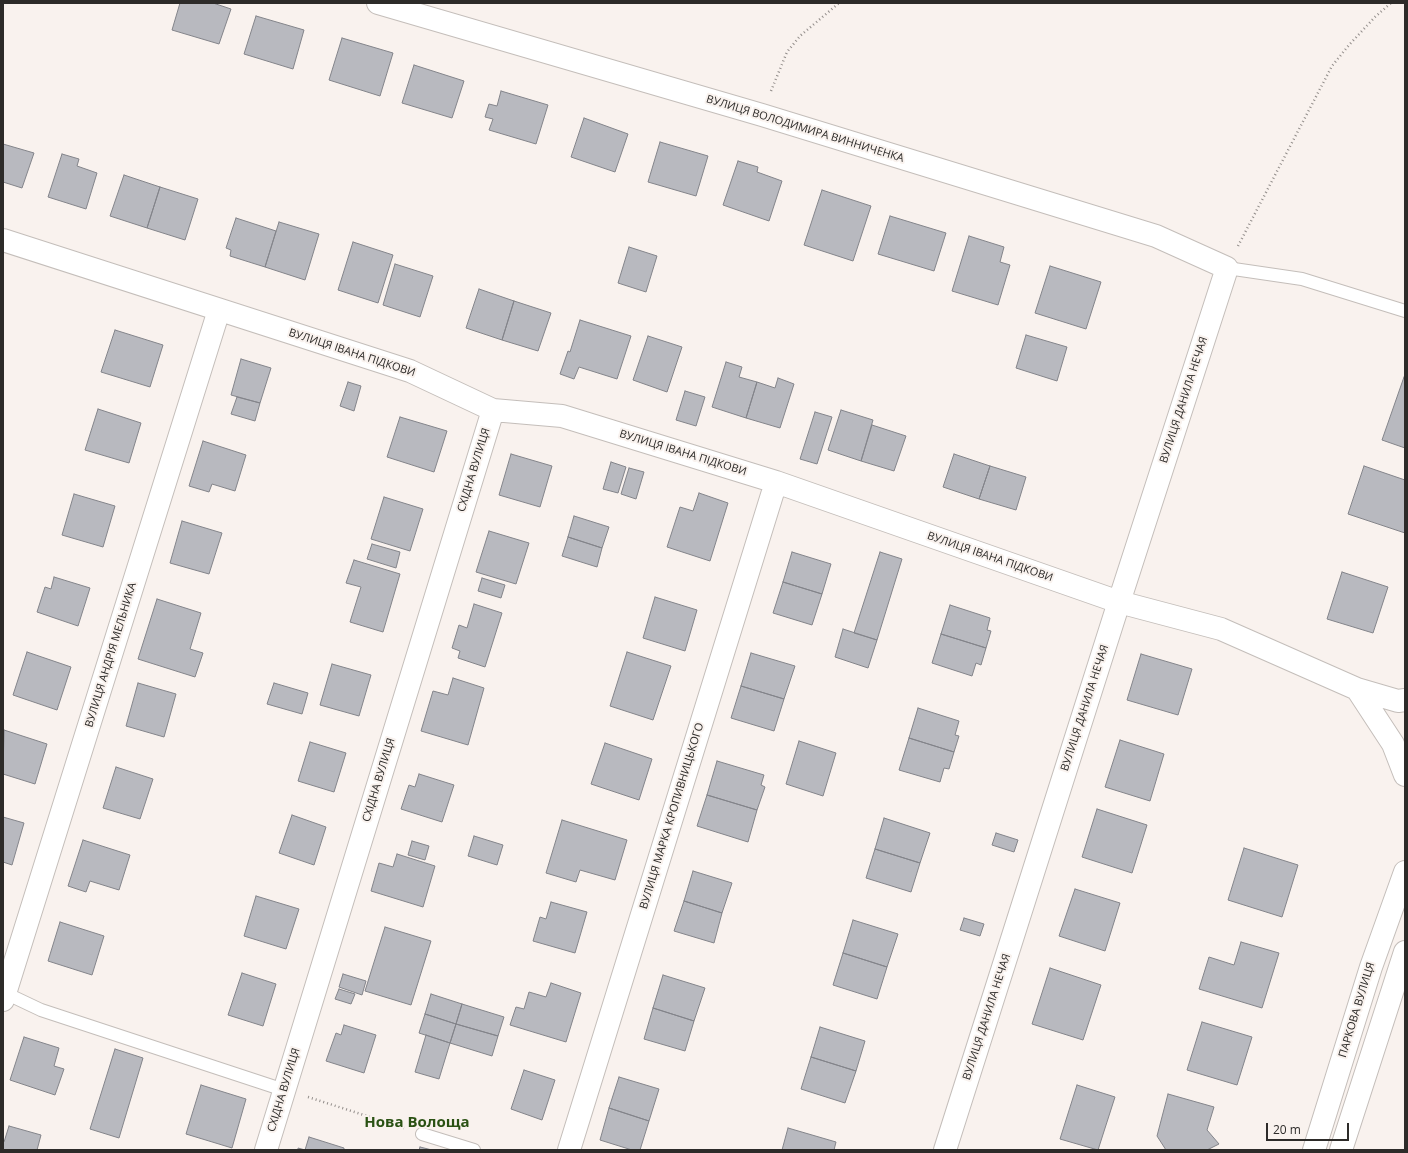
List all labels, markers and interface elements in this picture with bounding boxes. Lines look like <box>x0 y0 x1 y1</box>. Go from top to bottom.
street label: ВУЛИЦЯ ВОЛОДИМИРА ВИННИЧЕНКА <box>705 93 905 165</box>
street label: ВУЛИЦЯ ІВАНА ПІДКОВИ <box>287 326 417 380</box>
street label: ВУЛИЦЯ ДАНИЛА НЕЧАЯ <box>1157 335 1211 465</box>
street label: СХІДНА ВУЛИЦЯ <box>455 427 493 513</box>
street label: ВУЛИЦЯ ІВАНА ПІДКОВИ <box>618 427 748 479</box>
street label: ВУЛИЦЯ ІВАНА ПІДКОВИ <box>925 529 1055 585</box>
street label: ВУЛИЦЯ АНДРІЯ МЕЛЬНИКА <box>83 581 139 729</box>
street label: ВУЛИЦЯ ДАНИЛА НЕЧАЯ <box>1058 643 1112 773</box>
street label: ВУЛИЦЯ МАРКА КРОПИВНИЦЬКОГО <box>637 721 707 911</box>
street label: СХІДНА ВУЛИЦЯ <box>360 737 398 823</box>
street label: ВУЛИЦЯ ДАНИЛА НЕЧАЯ <box>960 952 1014 1082</box>
street label: ПАРКОВА ВУЛИЦЯ <box>1336 961 1378 1059</box>
street label: СХІДНА ВУЛИЦЯ <box>265 1047 303 1133</box>
district label: Нова Волоща <box>364 1114 470 1132</box>
scale bar <box>1268 1115 1351 1141</box>
text: 20 m <box>1273 1121 1301 1138</box>

